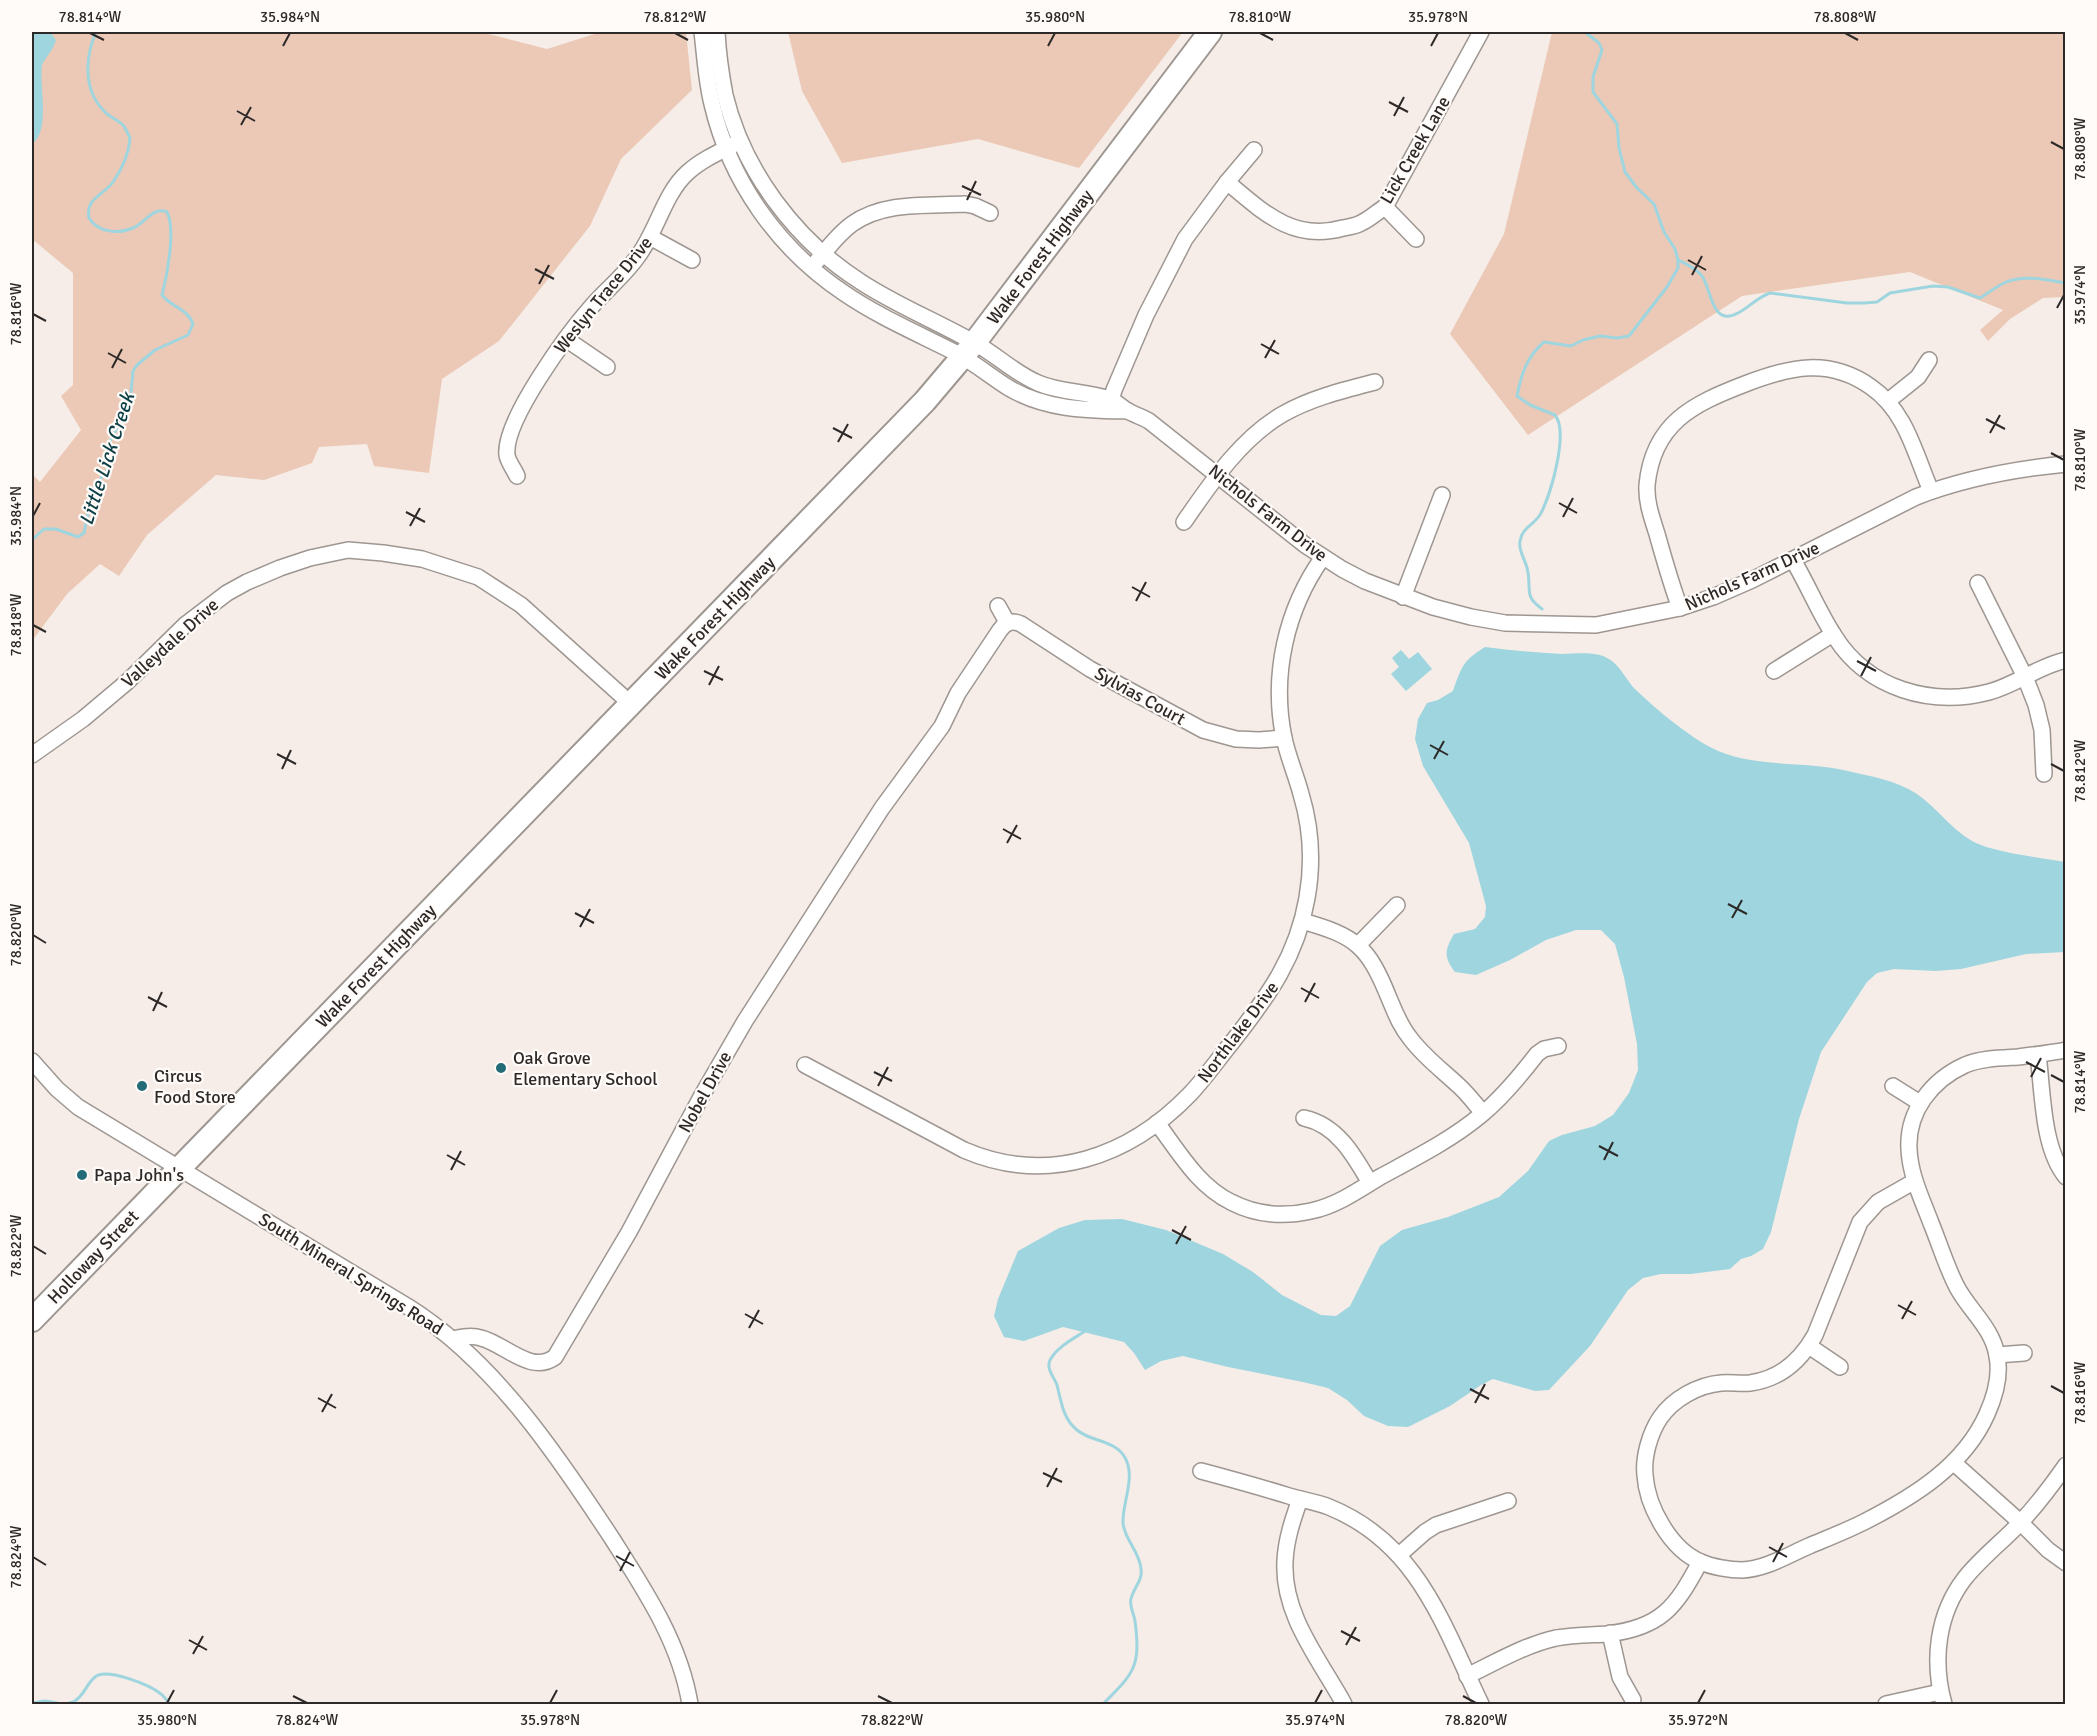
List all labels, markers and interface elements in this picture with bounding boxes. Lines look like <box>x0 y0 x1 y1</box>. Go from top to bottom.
text: 78.814°W <box>59 8 122 26</box>
text: 35.984°N <box>260 8 320 26</box>
text: 78.812°W <box>644 8 707 26</box>
text: 35.980°N <box>1025 8 1085 26</box>
text: 78.810°W <box>1229 8 1292 26</box>
text: 35.978°N <box>1408 8 1468 26</box>
text: 78.808°W <box>1814 8 1877 26</box>
street label: Lick Creek Lane <box>1375 92 1455 208</box>
text: 78.808°W <box>2071 117 2089 180</box>
street label: Wake Forest Highway <box>982 185 1098 329</box>
street label: Weslyn Trace Drive <box>549 232 657 358</box>
text: 35.974°N <box>2071 265 2089 325</box>
text: 78.816°W <box>7 282 25 345</box>
water label: Little Lick Creek <box>74 388 141 528</box>
text: 78.810°W <box>2071 428 2089 491</box>
street label: Nichols Farm Drive <box>1204 460 1332 566</box>
text: 35.984°N <box>7 486 25 546</box>
street label: Nichols Farm Drive <box>1681 536 1823 616</box>
street label: Wake Forest Highway <box>650 551 780 684</box>
text: 78.818°W <box>7 593 25 656</box>
street label: Valleydale Drive <box>117 594 223 692</box>
street label: Sylvias Court <box>1091 662 1189 730</box>
text: 78.812°W <box>2071 739 2089 802</box>
street label: Wake Forest Highway <box>311 899 441 1032</box>
text: 78.820°W <box>7 903 25 966</box>
street label: Northlake Drive <box>1193 977 1283 1087</box>
place label: Oak Grove Elementary School <box>513 1047 658 1090</box>
street label: Nobel Drive <box>674 1047 736 1137</box>
text: 78.814°W <box>2071 1050 2089 1113</box>
marker: Oak Grove Elementary School <box>494 1061 508 1075</box>
place label: Circus Food Store <box>154 1065 236 1108</box>
marker: Circus Food Store <box>135 1079 149 1093</box>
place label: Papa John's <box>94 1164 184 1186</box>
marker: Papa John's <box>75 1168 89 1182</box>
street label: Holloway Street <box>43 1206 143 1308</box>
street label: South Mineral Springs Road <box>255 1208 447 1340</box>
text: 78.822°W <box>7 1214 25 1277</box>
text: 78.816°W <box>2071 1361 2089 1424</box>
text: 78.824°W <box>7 1525 25 1588</box>
text: 35.980°N <box>137 1711 197 1729</box>
text: 78.824°W <box>276 1711 339 1729</box>
text: 35.978°N <box>520 1711 580 1729</box>
text: 78.822°W <box>861 1711 924 1729</box>
text: 35.974°N <box>1285 1711 1345 1729</box>
text: 78.820°W <box>1445 1711 1508 1729</box>
text: 35.972°N <box>1668 1711 1728 1729</box>

